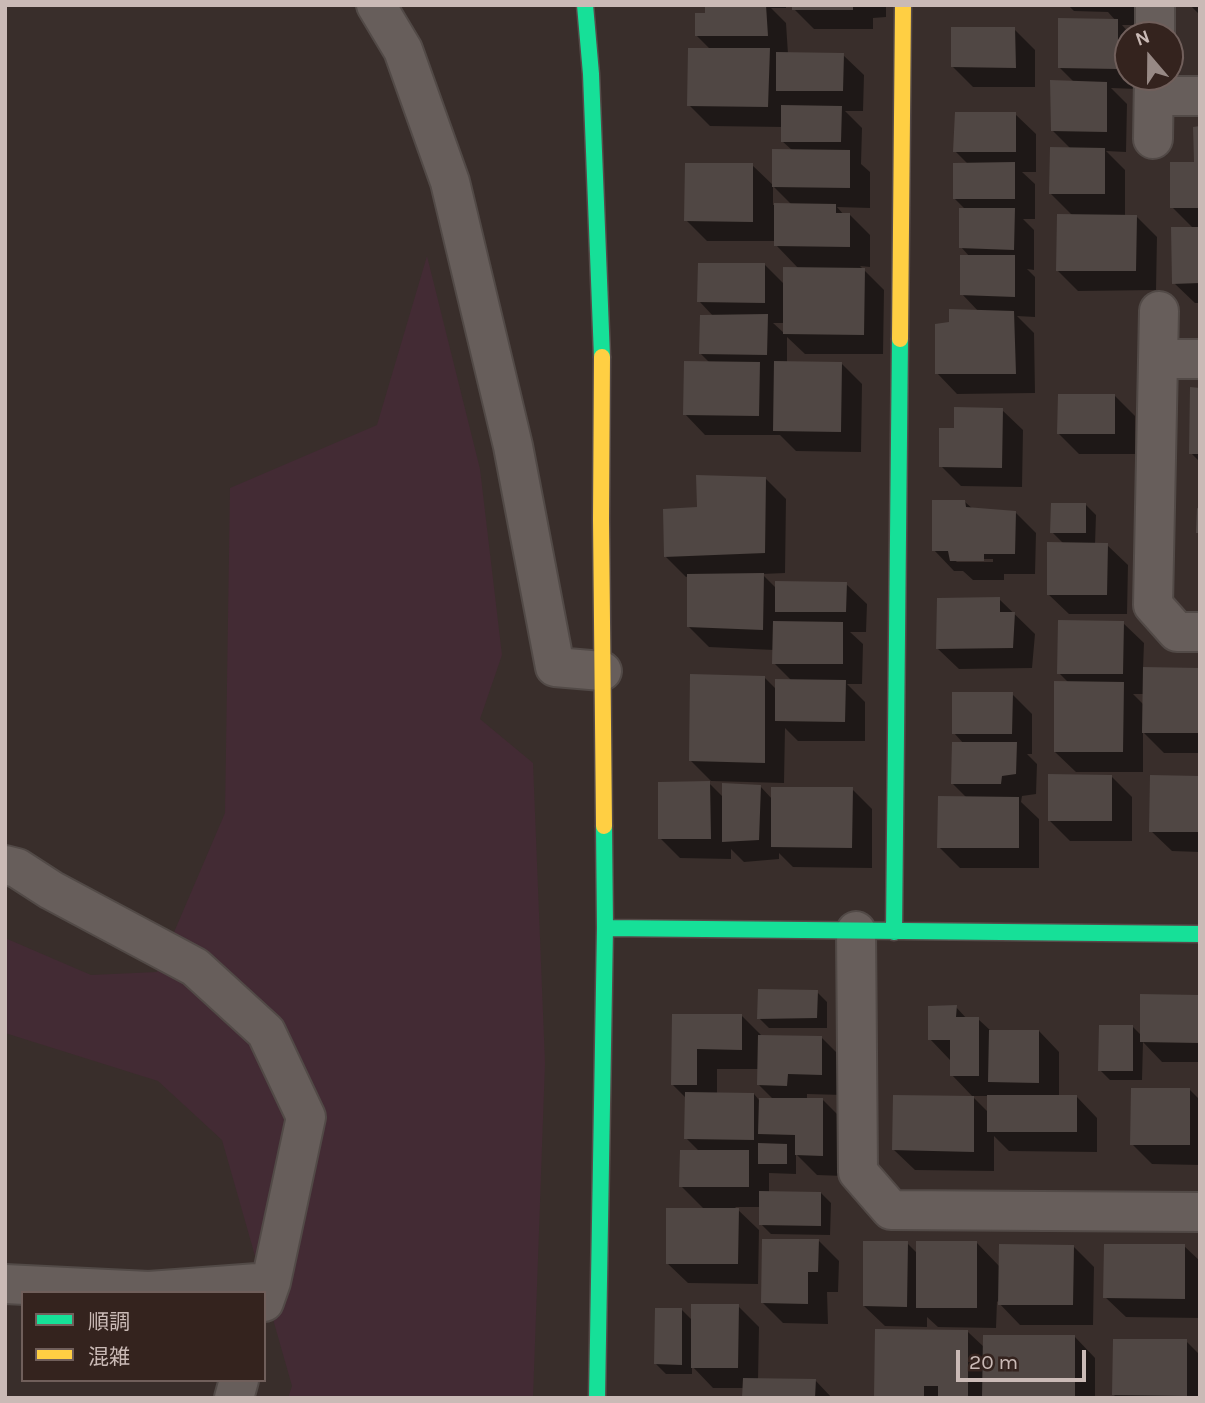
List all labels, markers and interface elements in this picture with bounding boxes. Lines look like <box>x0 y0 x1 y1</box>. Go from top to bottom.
north arrow <box>1114 21 1184 91</box>
text: N <box>1132 25 1153 51</box>
legend <box>21 1291 266 1382</box>
text: 順調 <box>88 1310 130 1334</box>
scale bar <box>960 1336 1090 1380</box>
text: 混雑 <box>88 1345 130 1369</box>
text: 20 m <box>969 1350 1018 1374</box>

